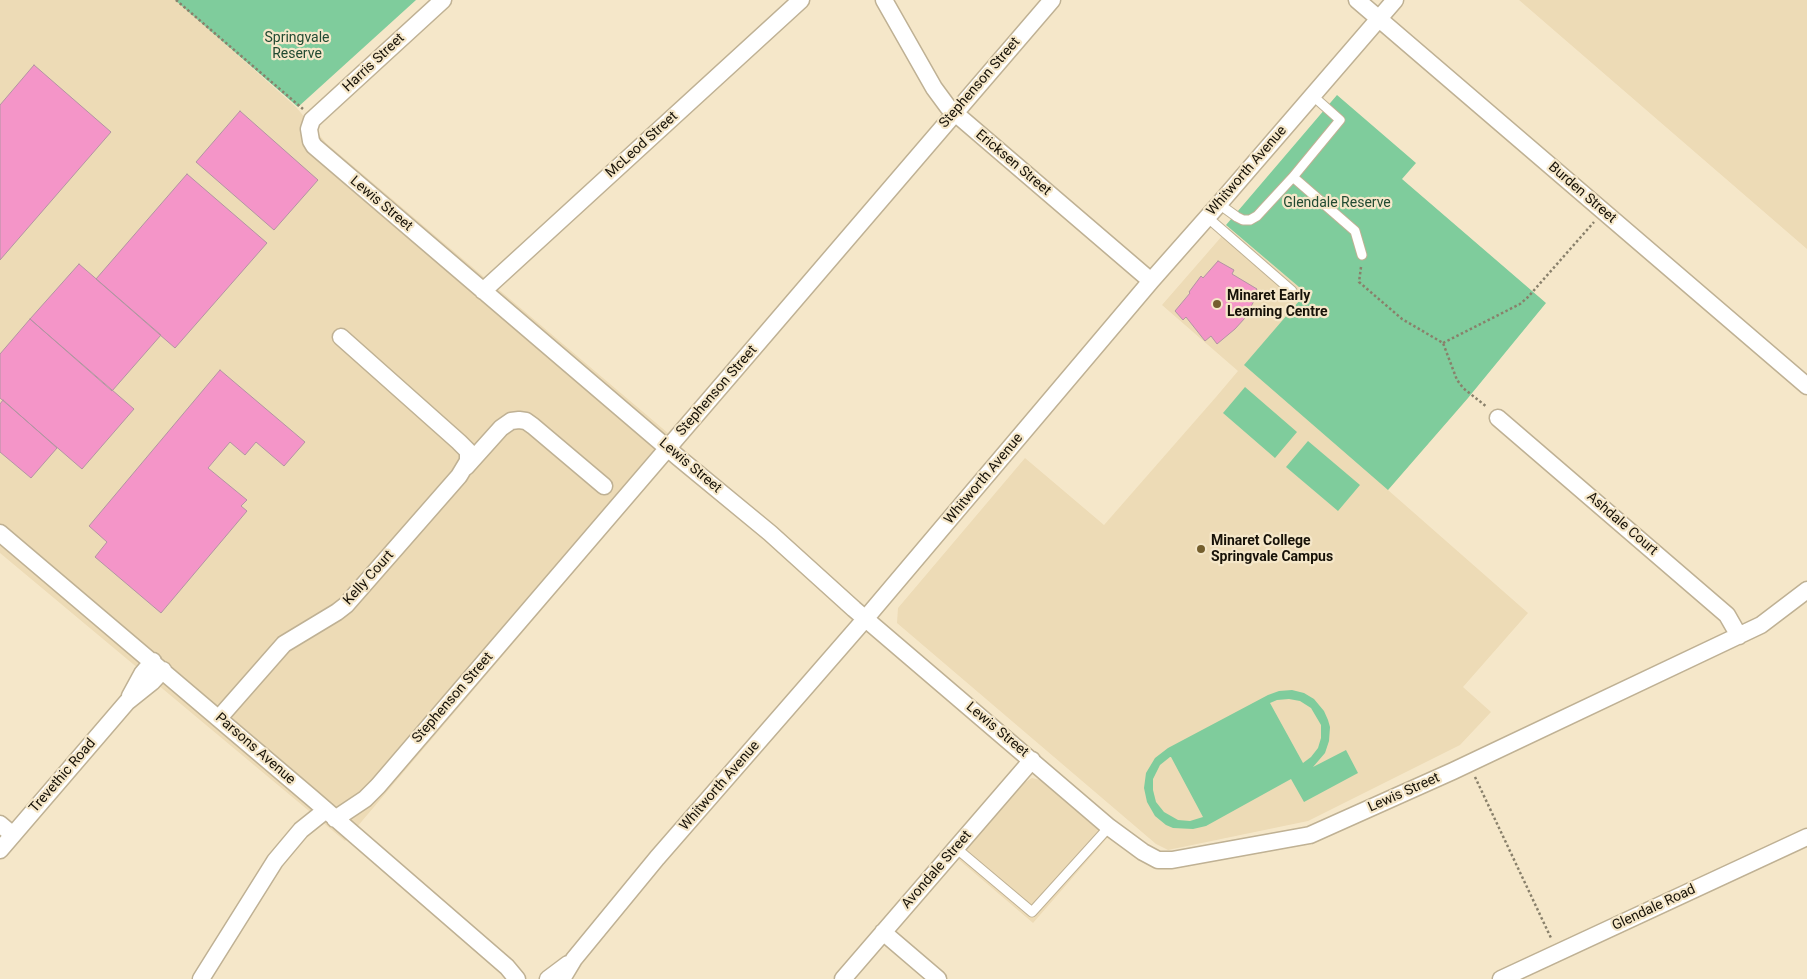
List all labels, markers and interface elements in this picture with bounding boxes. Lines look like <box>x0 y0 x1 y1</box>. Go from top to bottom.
park label: Springvale Reserve <box>264 30 330 62</box>
street label: Harris Street <box>340 30 408 96</box>
street label: Stephenson Street <box>936 34 1024 132</box>
street label: McLeod Street <box>603 108 681 182</box>
street label: Whitworth Avenue <box>1204 123 1290 219</box>
street label: Ericksen Street <box>972 127 1054 199</box>
street label: Burden Street <box>1545 159 1619 227</box>
street label: Lewis Street <box>346 173 416 235</box>
park label: Glendale Reserve <box>1283 195 1391 211</box>
place label: Minaret Early Learning Centre <box>1227 288 1327 321</box>
marker: Minaret Early Learning Centre <box>1211 298 1223 310</box>
street label: Stephenson Street <box>673 342 761 440</box>
street label: Whitworth Avenue <box>941 430 1027 528</box>
street label: Lewis Street <box>655 435 725 497</box>
street label: Ashdale Court <box>1583 489 1661 559</box>
place label: Minaret College Springvale Campus <box>1211 533 1333 566</box>
marker: Minaret College Springvale Campus <box>1195 543 1207 555</box>
street label: Kelly Court <box>340 547 398 609</box>
street label: Stephenson Street <box>409 649 497 747</box>
street label: Lewis Street <box>962 699 1032 761</box>
street label: Parsons Avenue <box>212 710 298 788</box>
street label: Trevethic Road <box>26 736 100 816</box>
street label: Whitworth Avenue <box>677 738 763 834</box>
street label: Lewis Street <box>1366 770 1442 816</box>
street label: Avondale Street <box>899 828 975 912</box>
street label: Glendale Road <box>1610 881 1698 935</box>

